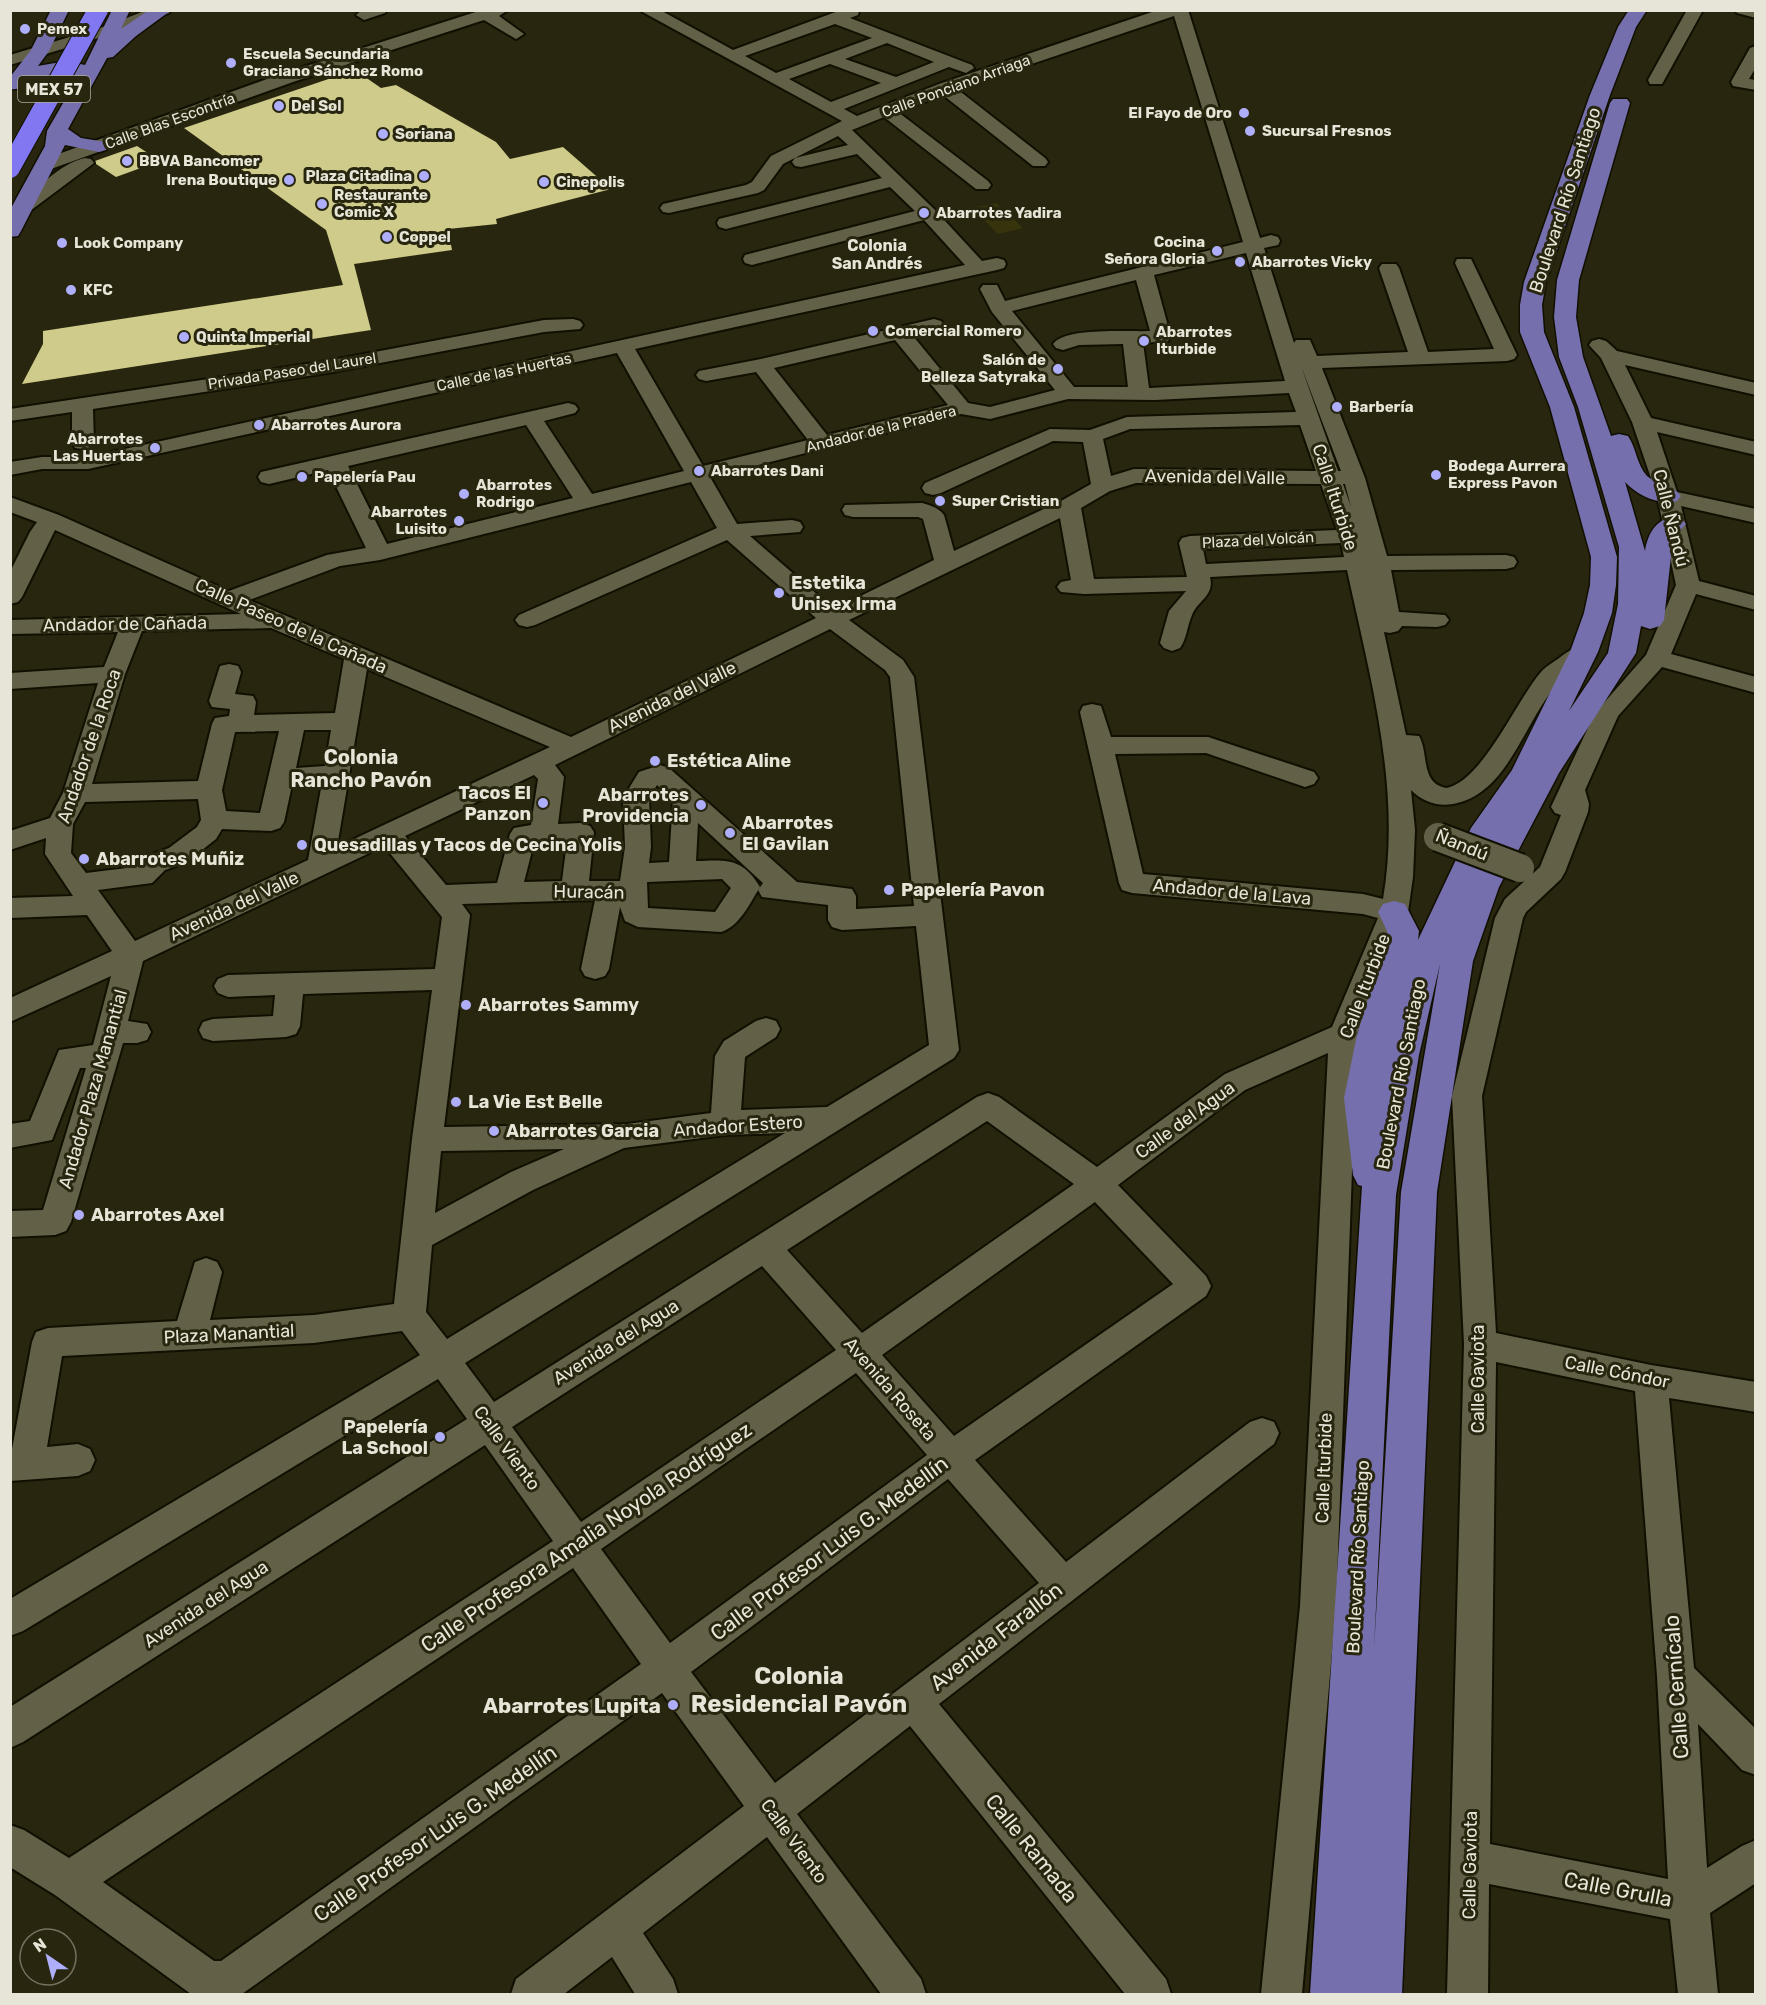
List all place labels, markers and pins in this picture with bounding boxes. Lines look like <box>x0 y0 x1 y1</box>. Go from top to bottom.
place label: Pemex <box>37 20 87 38</box>
marker: Pemex <box>18 22 32 36</box>
place label: Escuela Secundaria Graciano Sánchez Romo <box>243 45 423 80</box>
marker: Escuela Secundaria Graciano Sánchez Romo <box>224 56 238 70</box>
place label: Del Sol <box>291 97 342 115</box>
marker: Del Sol <box>272 99 286 113</box>
place label: El Fayo de Oro <box>1128 104 1232 122</box>
marker: El Fayo de Oro <box>1237 106 1251 120</box>
place label: Sucursal Fresnos <box>1262 122 1392 140</box>
marker: Sucursal Fresnos <box>1243 124 1257 138</box>
place label: Soriana <box>395 125 453 143</box>
marker: Soriana <box>376 127 390 141</box>
place label: BBVA Bancomer <box>139 152 260 170</box>
marker: BBVA Bancomer <box>120 154 134 168</box>
place label: Plaza Citadina <box>305 167 412 185</box>
marker: Plaza Citadina <box>417 169 431 183</box>
place label: Irena Boutique <box>166 171 277 189</box>
marker: Irena Boutique <box>282 173 296 187</box>
place label: Cinepolis <box>556 173 625 191</box>
marker: Cinepolis <box>537 175 551 189</box>
place label: Restaurante Comic X <box>334 186 428 221</box>
marker: Restaurante Comic X <box>315 197 329 211</box>
place label: Abarrotes Yadira <box>936 204 1062 222</box>
marker: Abarrotes Yadira <box>917 206 931 220</box>
place label: Coppel <box>399 228 451 246</box>
marker: Coppel <box>380 230 394 244</box>
place label: Cocina Señora Gloria <box>1104 233 1205 268</box>
place label: Look Company <box>74 234 183 252</box>
marker: Look Company <box>55 236 69 250</box>
marker: Cocina Señora Gloria <box>1210 244 1224 258</box>
place label: Abarrotes Vicky <box>1252 253 1372 271</box>
marker: Abarrotes Vicky <box>1233 255 1247 269</box>
place label: KFC <box>83 281 113 299</box>
marker: KFC <box>64 283 78 297</box>
place label: Comercial Romero <box>885 322 1022 340</box>
place label: Abarrotes Iturbide <box>1156 323 1232 358</box>
marker: Comercial Romero <box>866 324 880 338</box>
place label: Quinta Imperial <box>196 328 310 346</box>
marker: Quinta Imperial <box>177 330 191 344</box>
marker: Abarrotes Iturbide <box>1137 334 1151 348</box>
place label: Salón de Belleza Satyraka <box>921 351 1046 386</box>
marker: Salón de Belleza Satyraka <box>1051 362 1065 376</box>
place label: Barbería <box>1349 398 1414 416</box>
marker: Barbería <box>1330 400 1344 414</box>
place label: Abarrotes Aurora <box>271 416 402 434</box>
marker: Abarrotes Aurora <box>252 418 266 432</box>
place label: Abarrotes Las Huertas <box>53 430 143 465</box>
marker: Abarrotes Las Huertas <box>148 441 162 455</box>
place label: Bodega Aurrera Express Pavon <box>1448 457 1566 492</box>
place label: Abarrotes Dani <box>711 462 824 480</box>
marker: Abarrotes Dani <box>692 464 706 478</box>
place label: Papelería Pau <box>314 468 416 486</box>
marker: Bodega Aurrera Express Pavon <box>1429 468 1443 482</box>
marker: Papelería Pau <box>295 470 309 484</box>
place label: Abarrotes Rodrigo <box>476 476 552 511</box>
marker: Abarrotes Rodrigo <box>457 487 471 501</box>
place label: Super Cristian <box>952 492 1059 510</box>
marker: Super Cristian <box>933 494 947 508</box>
place label: Abarrotes Luisito <box>371 503 447 538</box>
marker: Abarrotes Luisito <box>452 514 466 528</box>
place label: Estetika Unisex Irma <box>791 572 897 615</box>
marker: Estetika Unisex Irma <box>772 586 786 600</box>
place label: Estética Aline <box>667 750 791 772</box>
marker: Estética Aline <box>648 754 662 768</box>
place label: Tacos El Panzon <box>459 782 531 825</box>
place label: Abarrotes Providencia <box>582 784 689 827</box>
marker: Tacos El Panzon <box>536 796 550 810</box>
marker: Abarrotes Providencia <box>694 798 708 812</box>
place label: Abarrotes El Gavilan <box>742 812 833 855</box>
marker: Abarrotes El Gavilan <box>723 826 737 840</box>
place label: Quesadillas y Tacos de Cecina Yolis <box>314 834 622 856</box>
marker: Quesadillas y Tacos de Cecina Yolis <box>295 838 309 852</box>
place label: Abarrotes Muñiz <box>96 848 244 870</box>
marker: Abarrotes Muñiz <box>77 852 91 866</box>
place label: Papelería Pavon <box>901 879 1044 901</box>
marker: Papelería Pavon <box>882 883 896 897</box>
place label: Abarrotes Sammy <box>478 994 639 1016</box>
marker: Abarrotes Sammy <box>459 998 473 1012</box>
place label: La Vie Est Belle <box>468 1091 603 1113</box>
marker: La Vie Est Belle <box>449 1095 463 1109</box>
place label: Abarrotes Garcia <box>506 1120 659 1142</box>
marker: Abarrotes Garcia <box>487 1124 501 1138</box>
place label: Abarrotes Axel <box>91 1204 224 1226</box>
marker: Abarrotes Axel <box>72 1208 86 1222</box>
place label: Papelería La School <box>341 1416 428 1459</box>
marker: Papelería La School <box>433 1430 447 1444</box>
place label: Abarrotes Lupita <box>483 1693 661 1718</box>
marker: Abarrotes Lupita <box>666 1698 680 1712</box>

